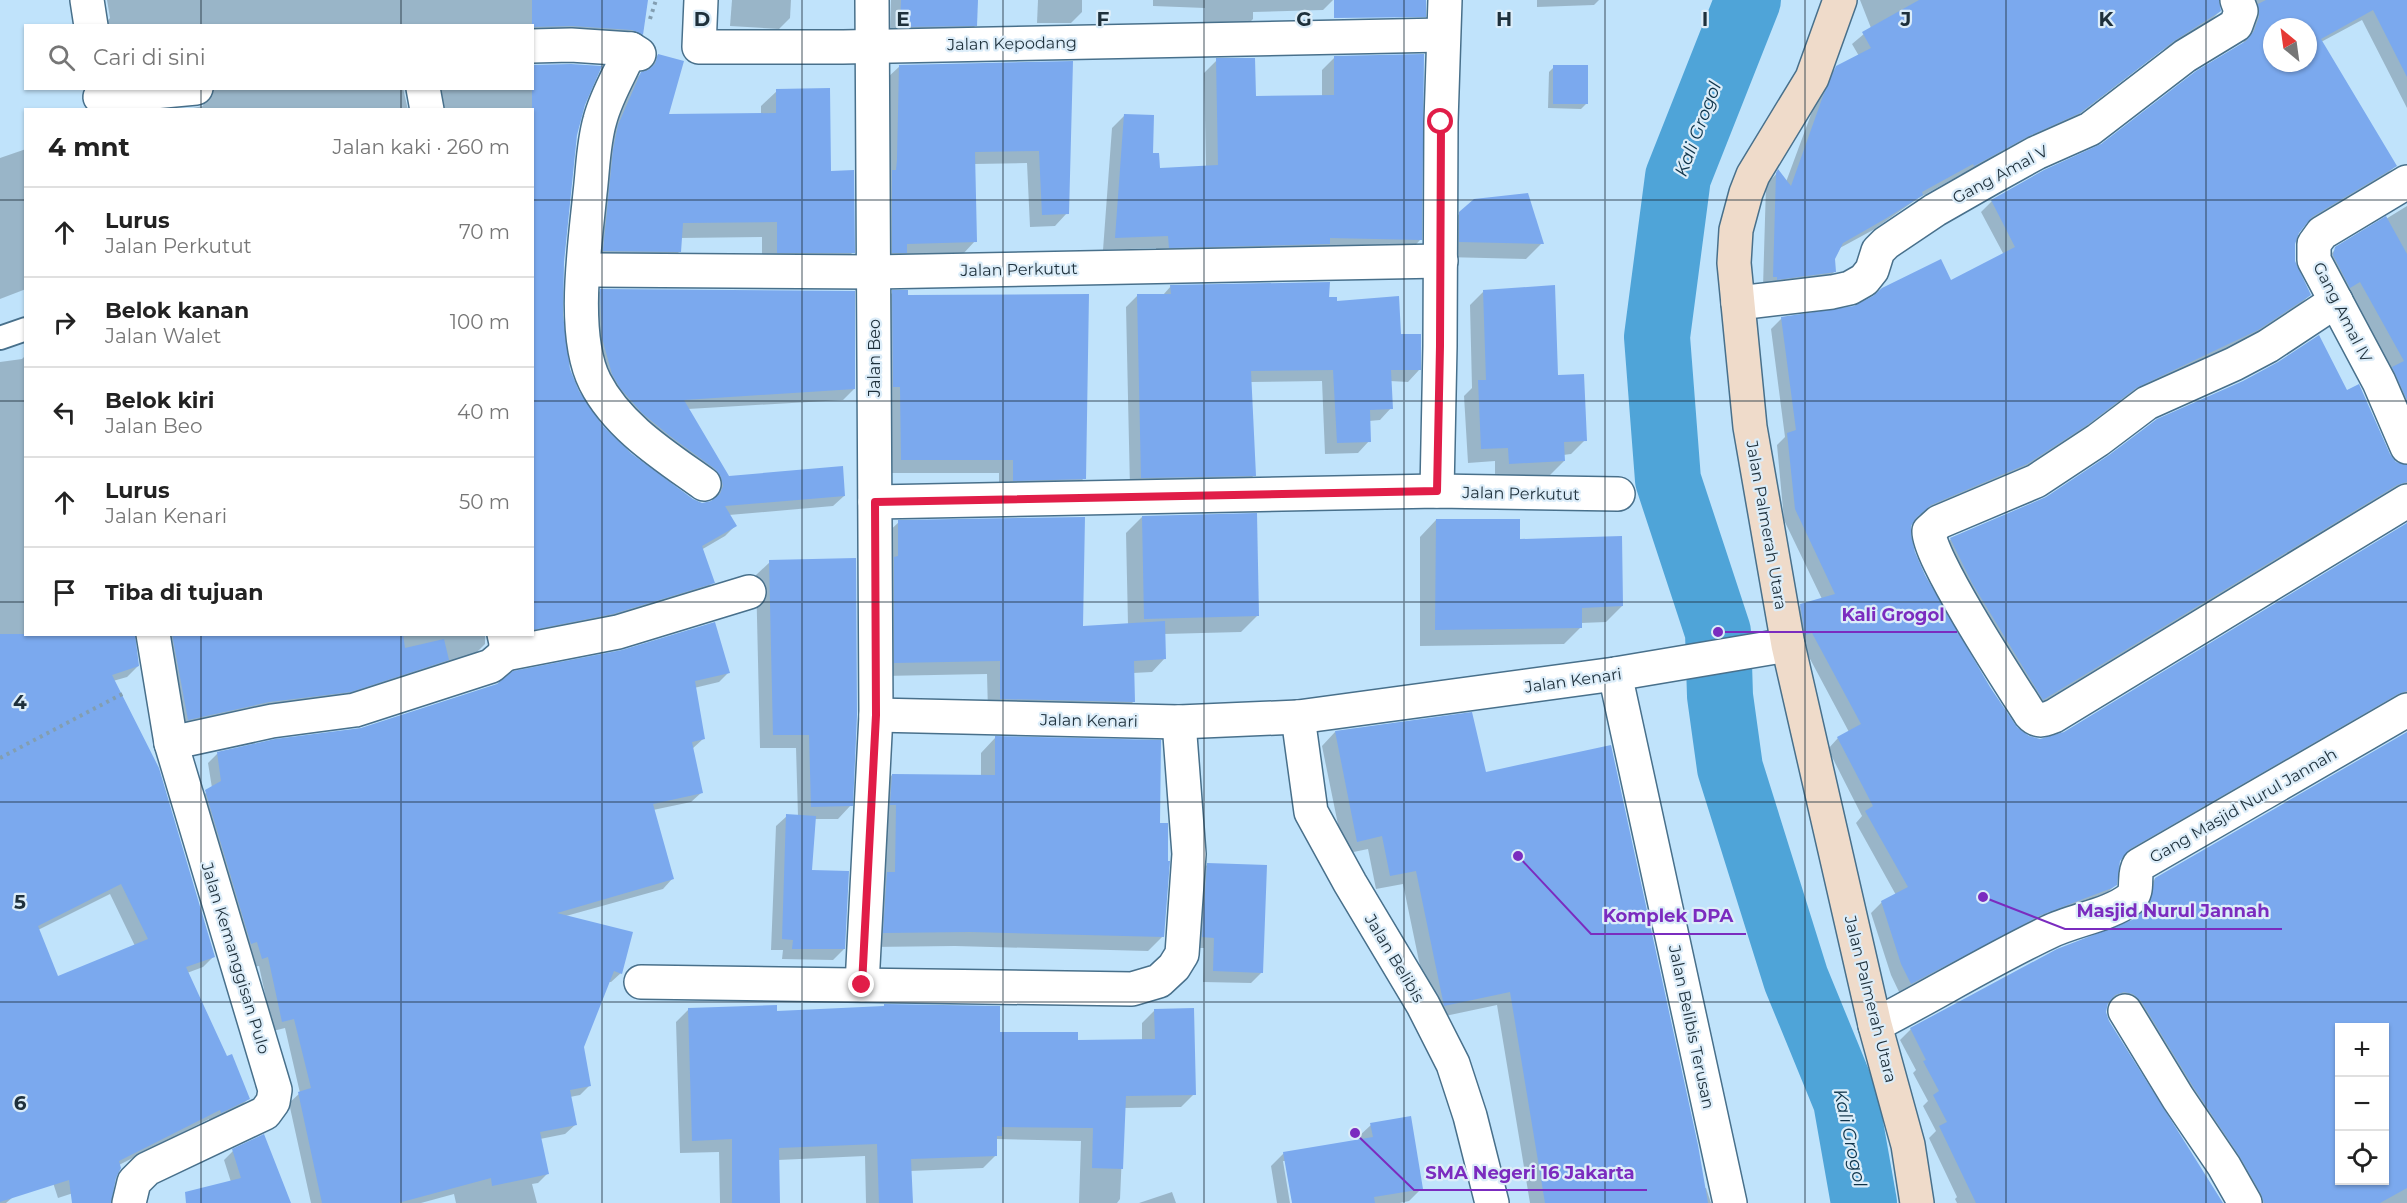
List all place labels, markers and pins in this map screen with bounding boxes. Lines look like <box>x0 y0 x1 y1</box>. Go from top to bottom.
callout: Kali Grogol <box>1830 596 1957 632</box>
callout: Masjid Nurul Jannah <box>2065 893 2282 929</box>
callout: Komplek DPA <box>1591 898 1746 934</box>
callout: SMA Negeri 16 Jakarta <box>1414 1154 1647 1190</box>

